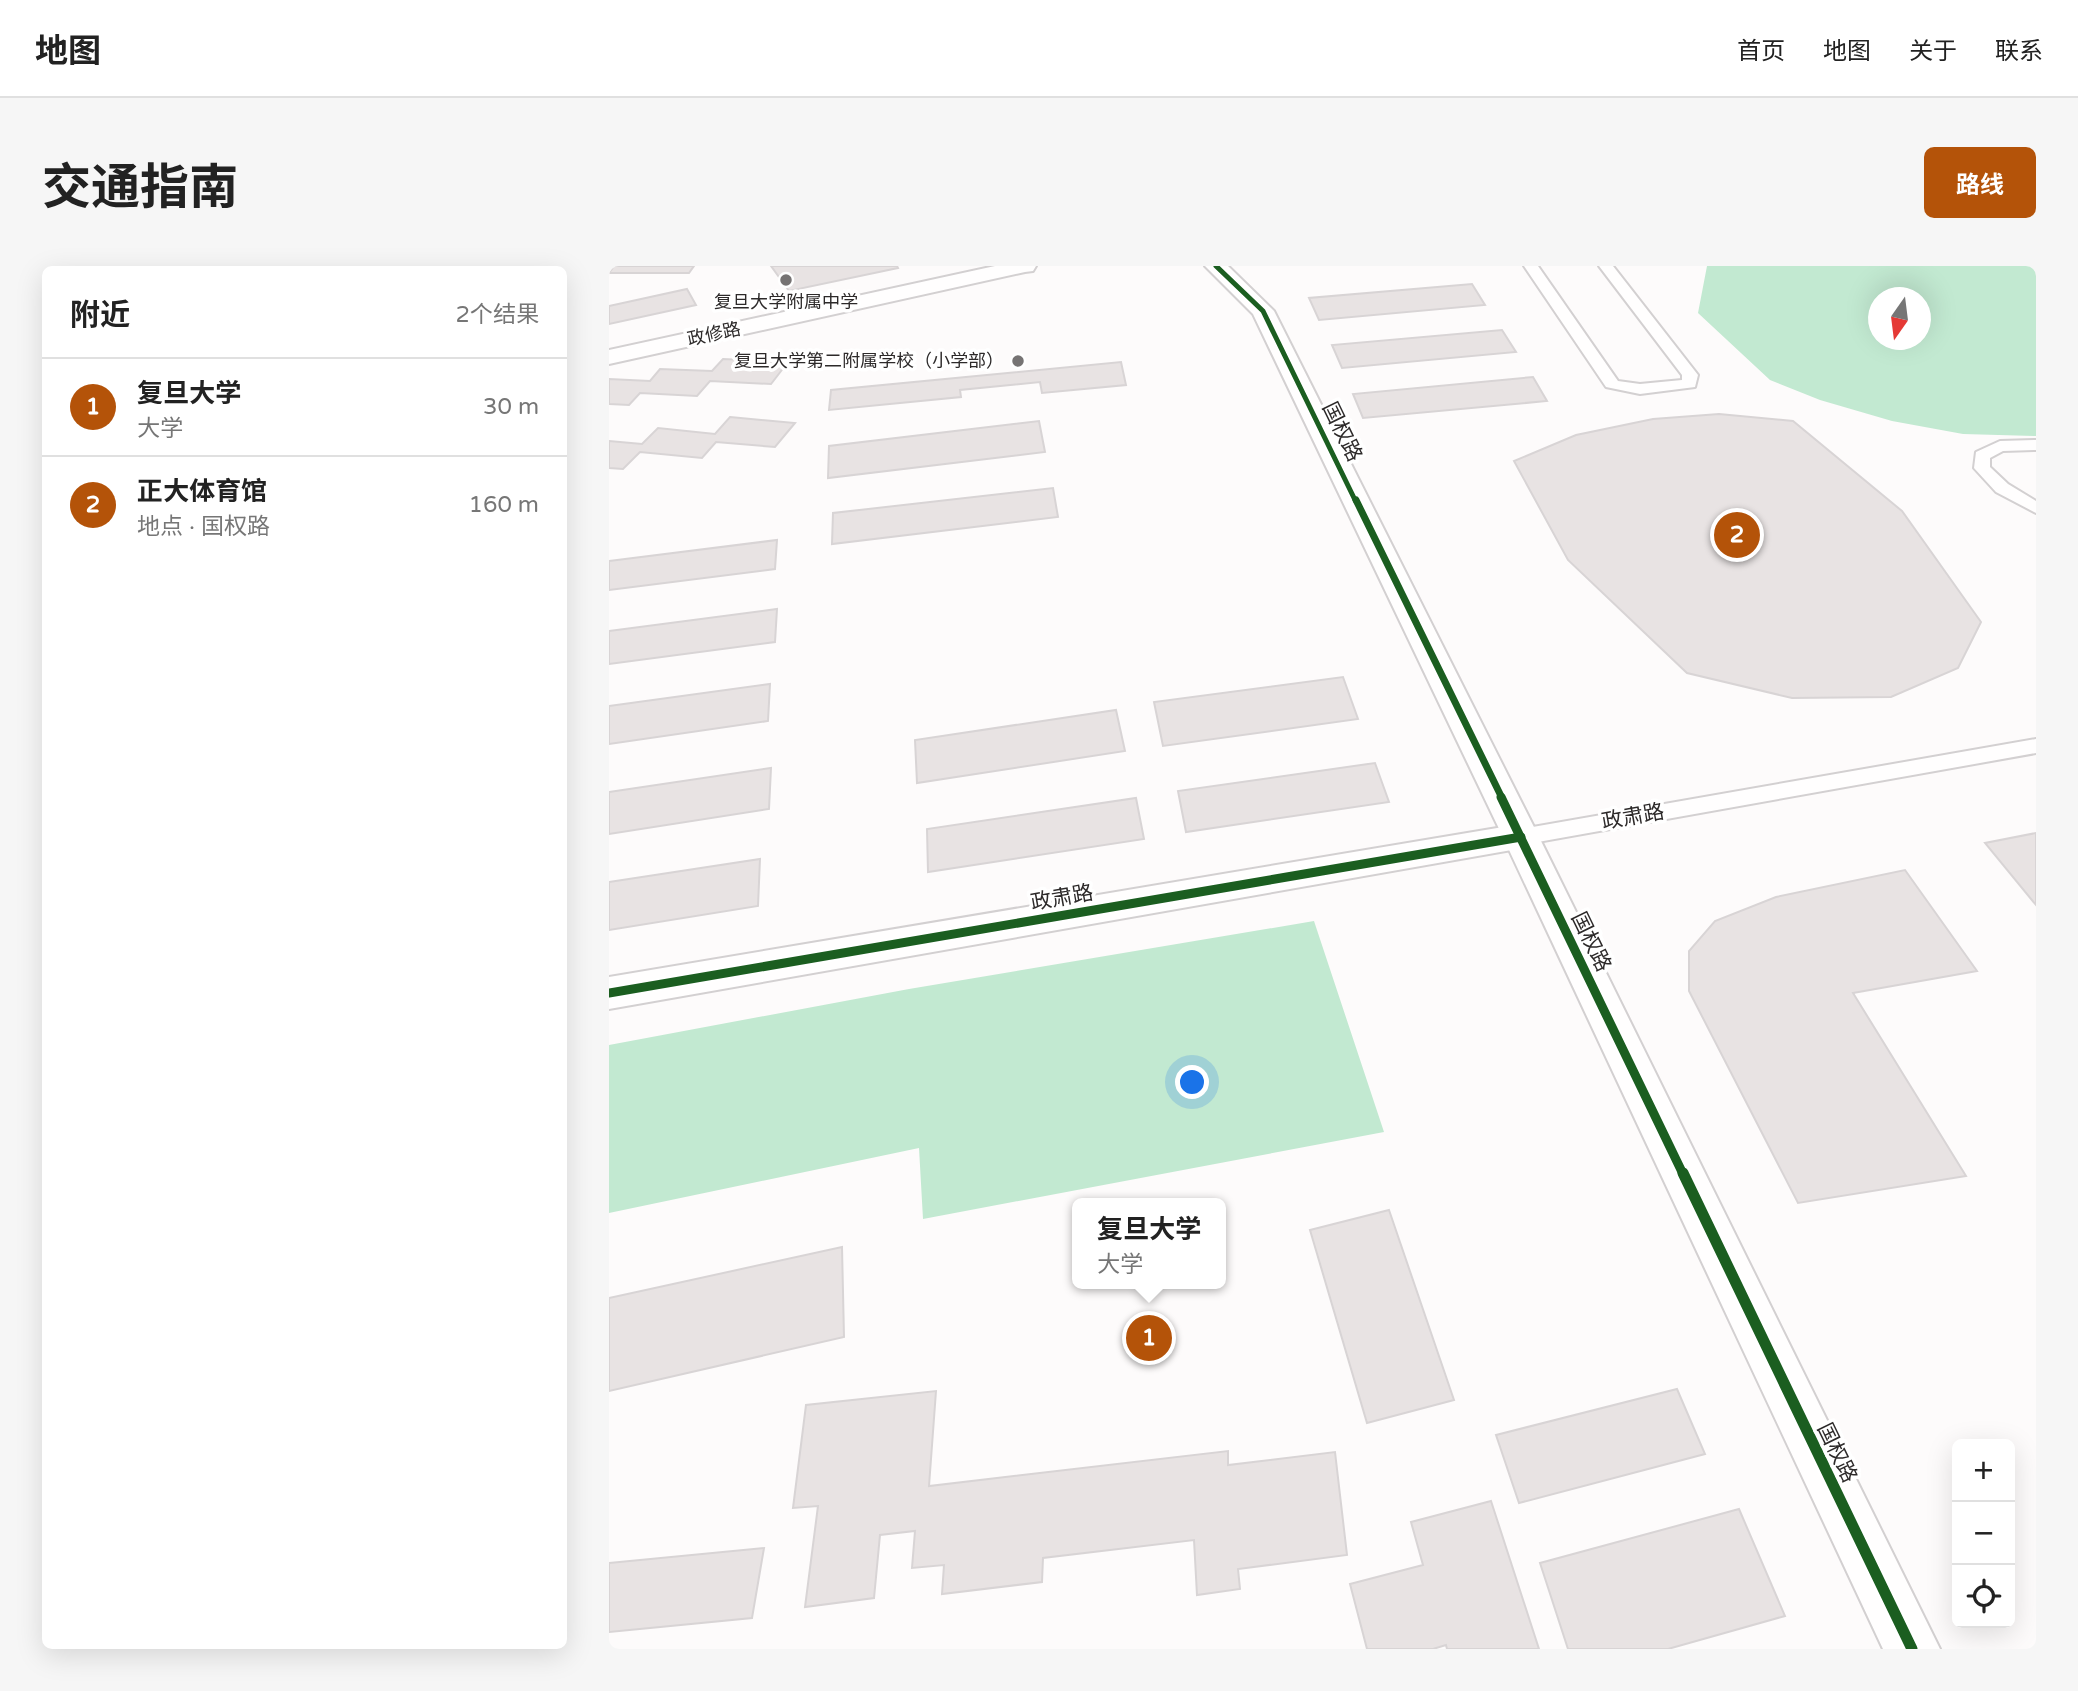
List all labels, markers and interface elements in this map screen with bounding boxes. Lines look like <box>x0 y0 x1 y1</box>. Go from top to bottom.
text: 地图 <box>35 32 101 71</box>
text: 首页 <box>1737 37 1785 66</box>
text: 地图 <box>1823 37 1871 66</box>
text: 关于 <box>1909 37 1957 66</box>
text: 联系 <box>1995 37 2043 66</box>
button: 路线 <box>1924 147 2036 218</box>
text: 交通指南 <box>42 159 238 218</box>
marker: 复旦大学附属中学 <box>778 272 794 288</box>
north arrow <box>1868 287 1931 350</box>
place label: 复旦大学附属中学 <box>714 291 858 313</box>
text: 附近 <box>70 297 130 334</box>
text: 2个结果 <box>456 301 539 329</box>
street label: 政修路 <box>685 318 743 350</box>
place label: 复旦大学第二附属学校（小学部） <box>734 350 1004 372</box>
marker: 复旦大学第二附属学校（小学部） <box>1010 353 1026 369</box>
text: 复旦大学 <box>137 378 241 409</box>
text: 1 <box>86 393 100 421</box>
text: 30 m <box>483 393 539 421</box>
street label: 国权路 <box>1317 398 1367 466</box>
text: 大学 <box>137 415 183 443</box>
text: 正大体育馆 <box>137 476 267 507</box>
text: 2 <box>86 491 100 519</box>
text: 160 m <box>469 491 539 519</box>
pin: 2 <box>1714 509 1760 561</box>
text: 地点 · 国权路 <box>137 513 270 541</box>
street label: 政肃路 <box>1600 799 1666 835</box>
street label: 政肃路 <box>1029 880 1095 916</box>
street label: 国权路 <box>1566 908 1616 976</box>
your location <box>1175 1065 1209 1099</box>
popup <box>1072 1198 1226 1289</box>
text: 复旦大学 <box>1097 1214 1201 1245</box>
text: 大学 <box>1097 1251 1143 1279</box>
pin: 1 <box>1126 1312 1172 1364</box>
street label: 国权路 <box>1812 1419 1862 1487</box>
map controls <box>1952 1439 2015 1628</box>
button: + <box>1952 1439 2015 1502</box>
button: − <box>1952 1502 2015 1565</box>
button: locate <box>1952 1565 2015 1628</box>

